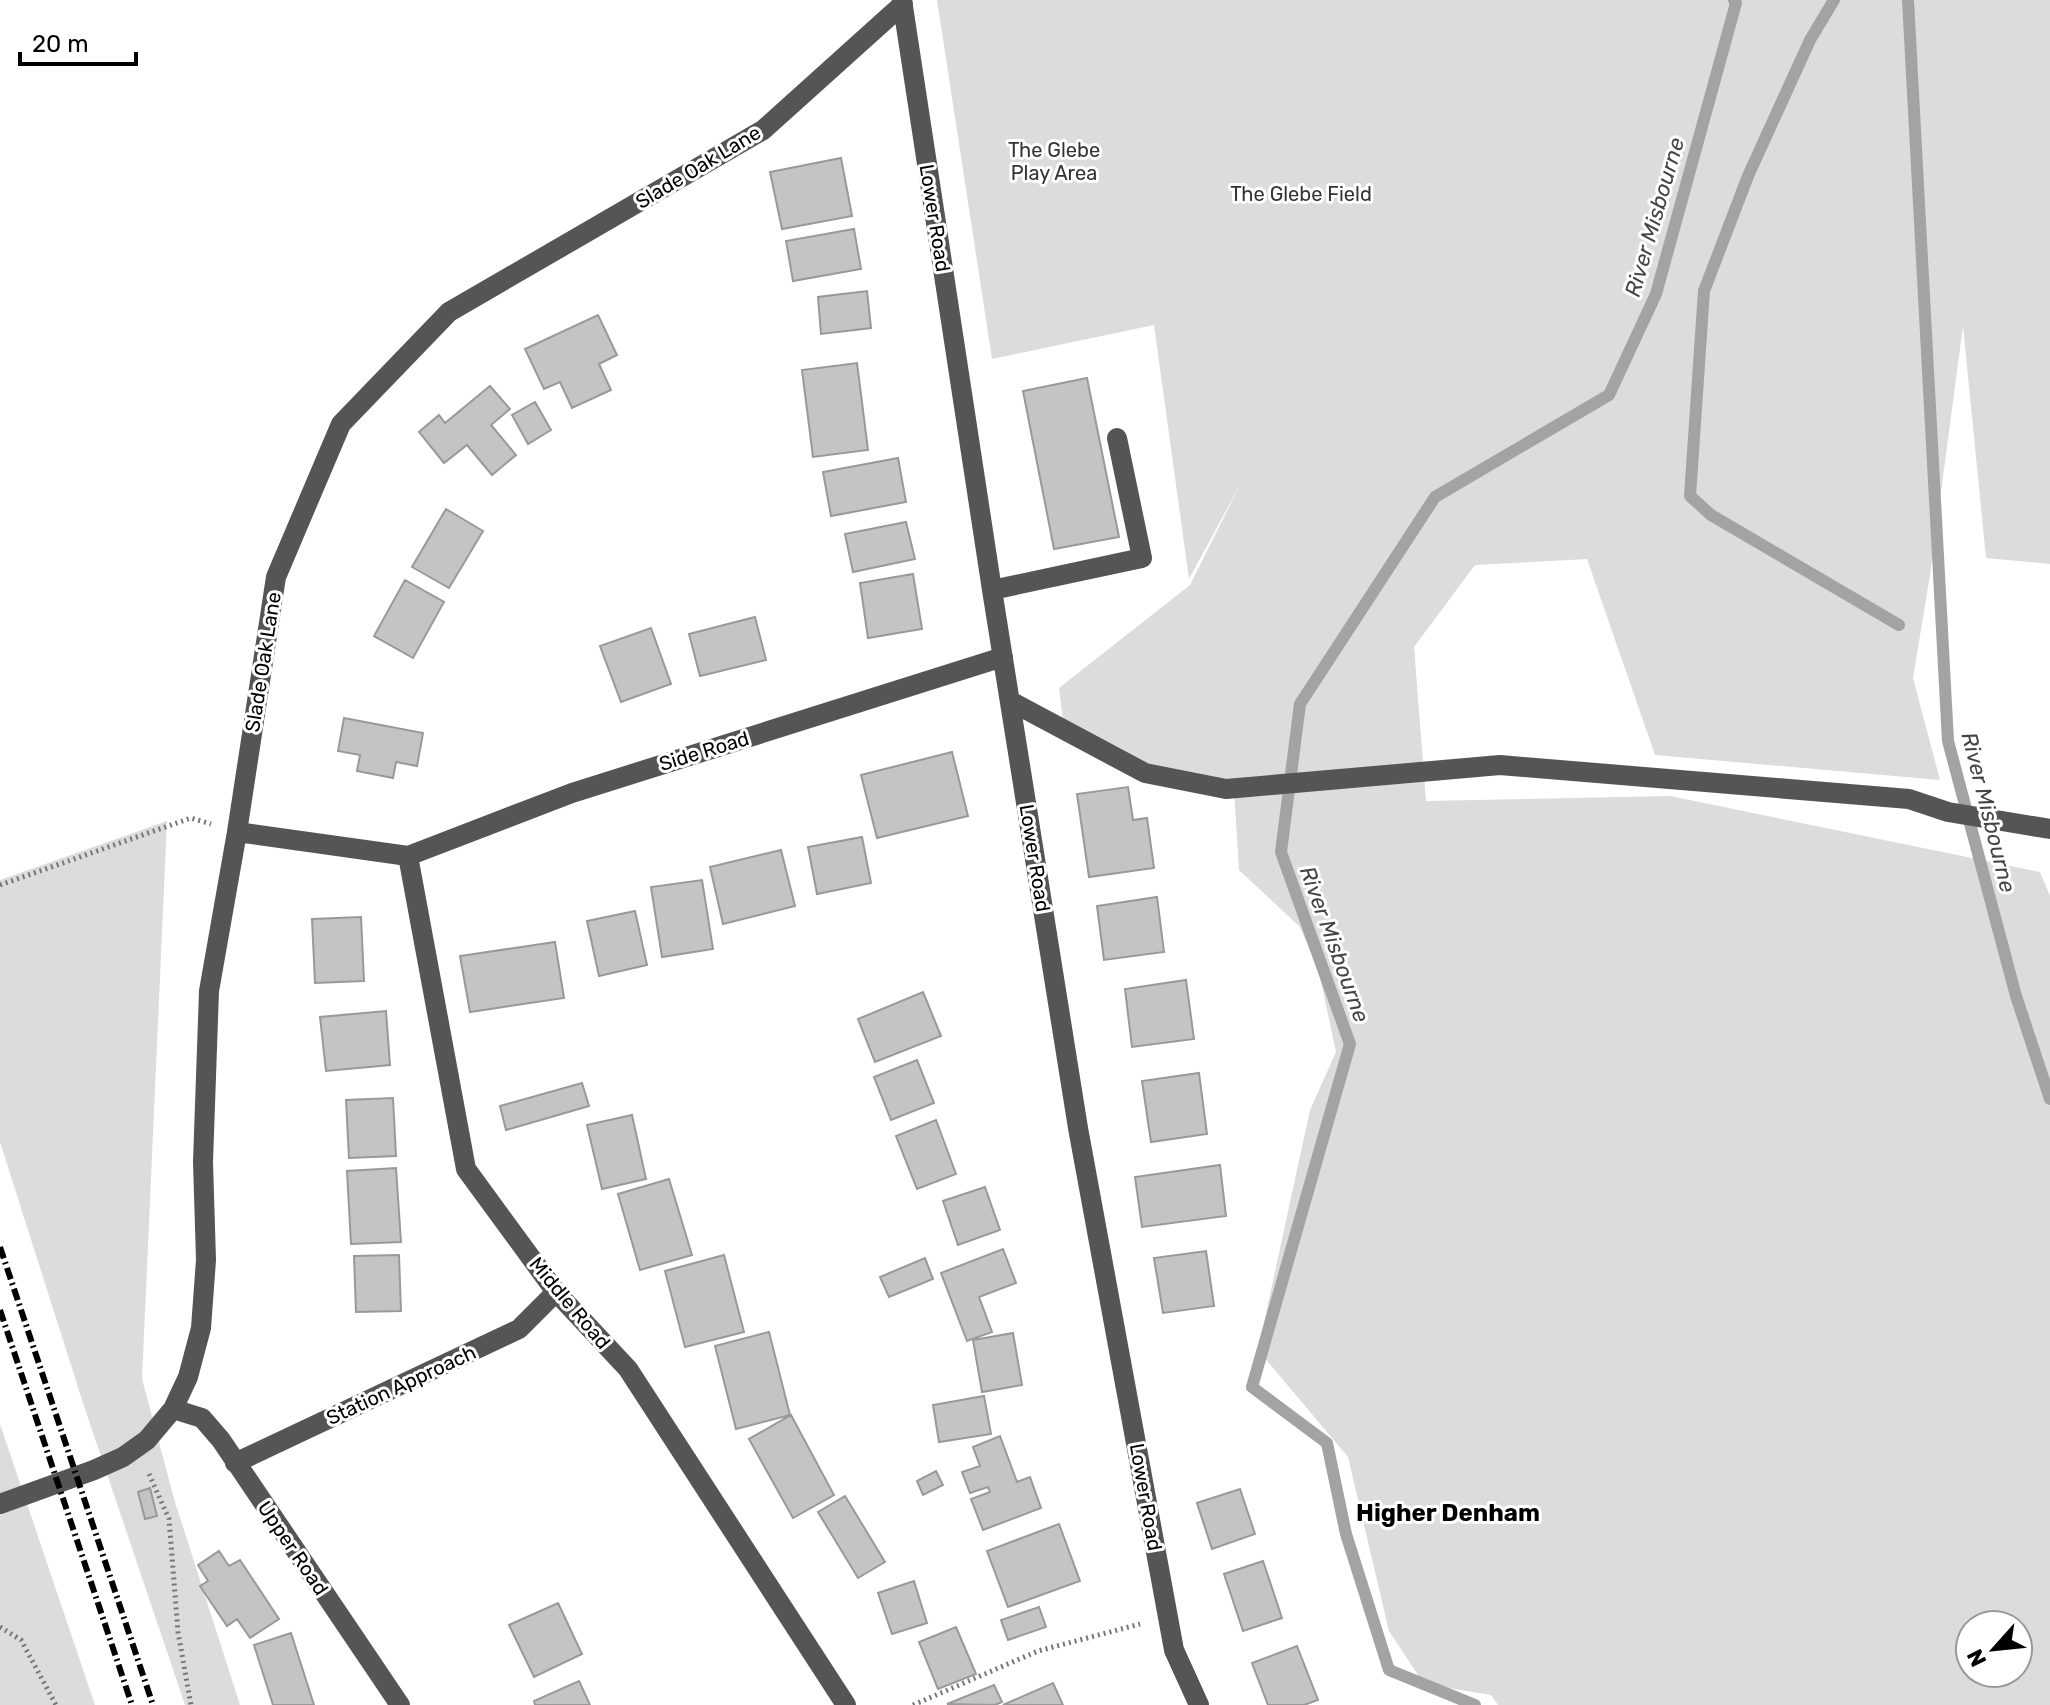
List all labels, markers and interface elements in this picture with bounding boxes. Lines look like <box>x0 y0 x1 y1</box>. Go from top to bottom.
scale bar <box>20 16 136 66</box>
text: 20 m <box>32 30 89 58</box>
street label: Slade Oak Lane <box>631 120 765 214</box>
water label: River Misbourne <box>1619 134 1690 300</box>
park label: The Glebe Play Area <box>1008 138 1100 185</box>
street label: Lower Road <box>915 162 955 274</box>
park label: The Glebe Field <box>1230 182 1372 206</box>
street label: Slade Oak Lane <box>240 590 286 734</box>
street label: Side Road <box>656 726 752 776</box>
water label: River Misbourne <box>1956 729 2021 895</box>
street label: Lower Road <box>1015 802 1055 914</box>
water label: River Misbourne <box>1294 862 1375 1026</box>
street label: Middle Road <box>525 1252 615 1354</box>
street label: Station Approach <box>322 1340 480 1430</box>
street label: Lower Road <box>1125 1441 1167 1553</box>
street label: Upper Road <box>253 1496 333 1600</box>
district label: Higher Denham <box>1356 1499 1540 1527</box>
north arrow <box>1954 1609 2034 1689</box>
text: N <box>1961 1645 1992 1671</box>

